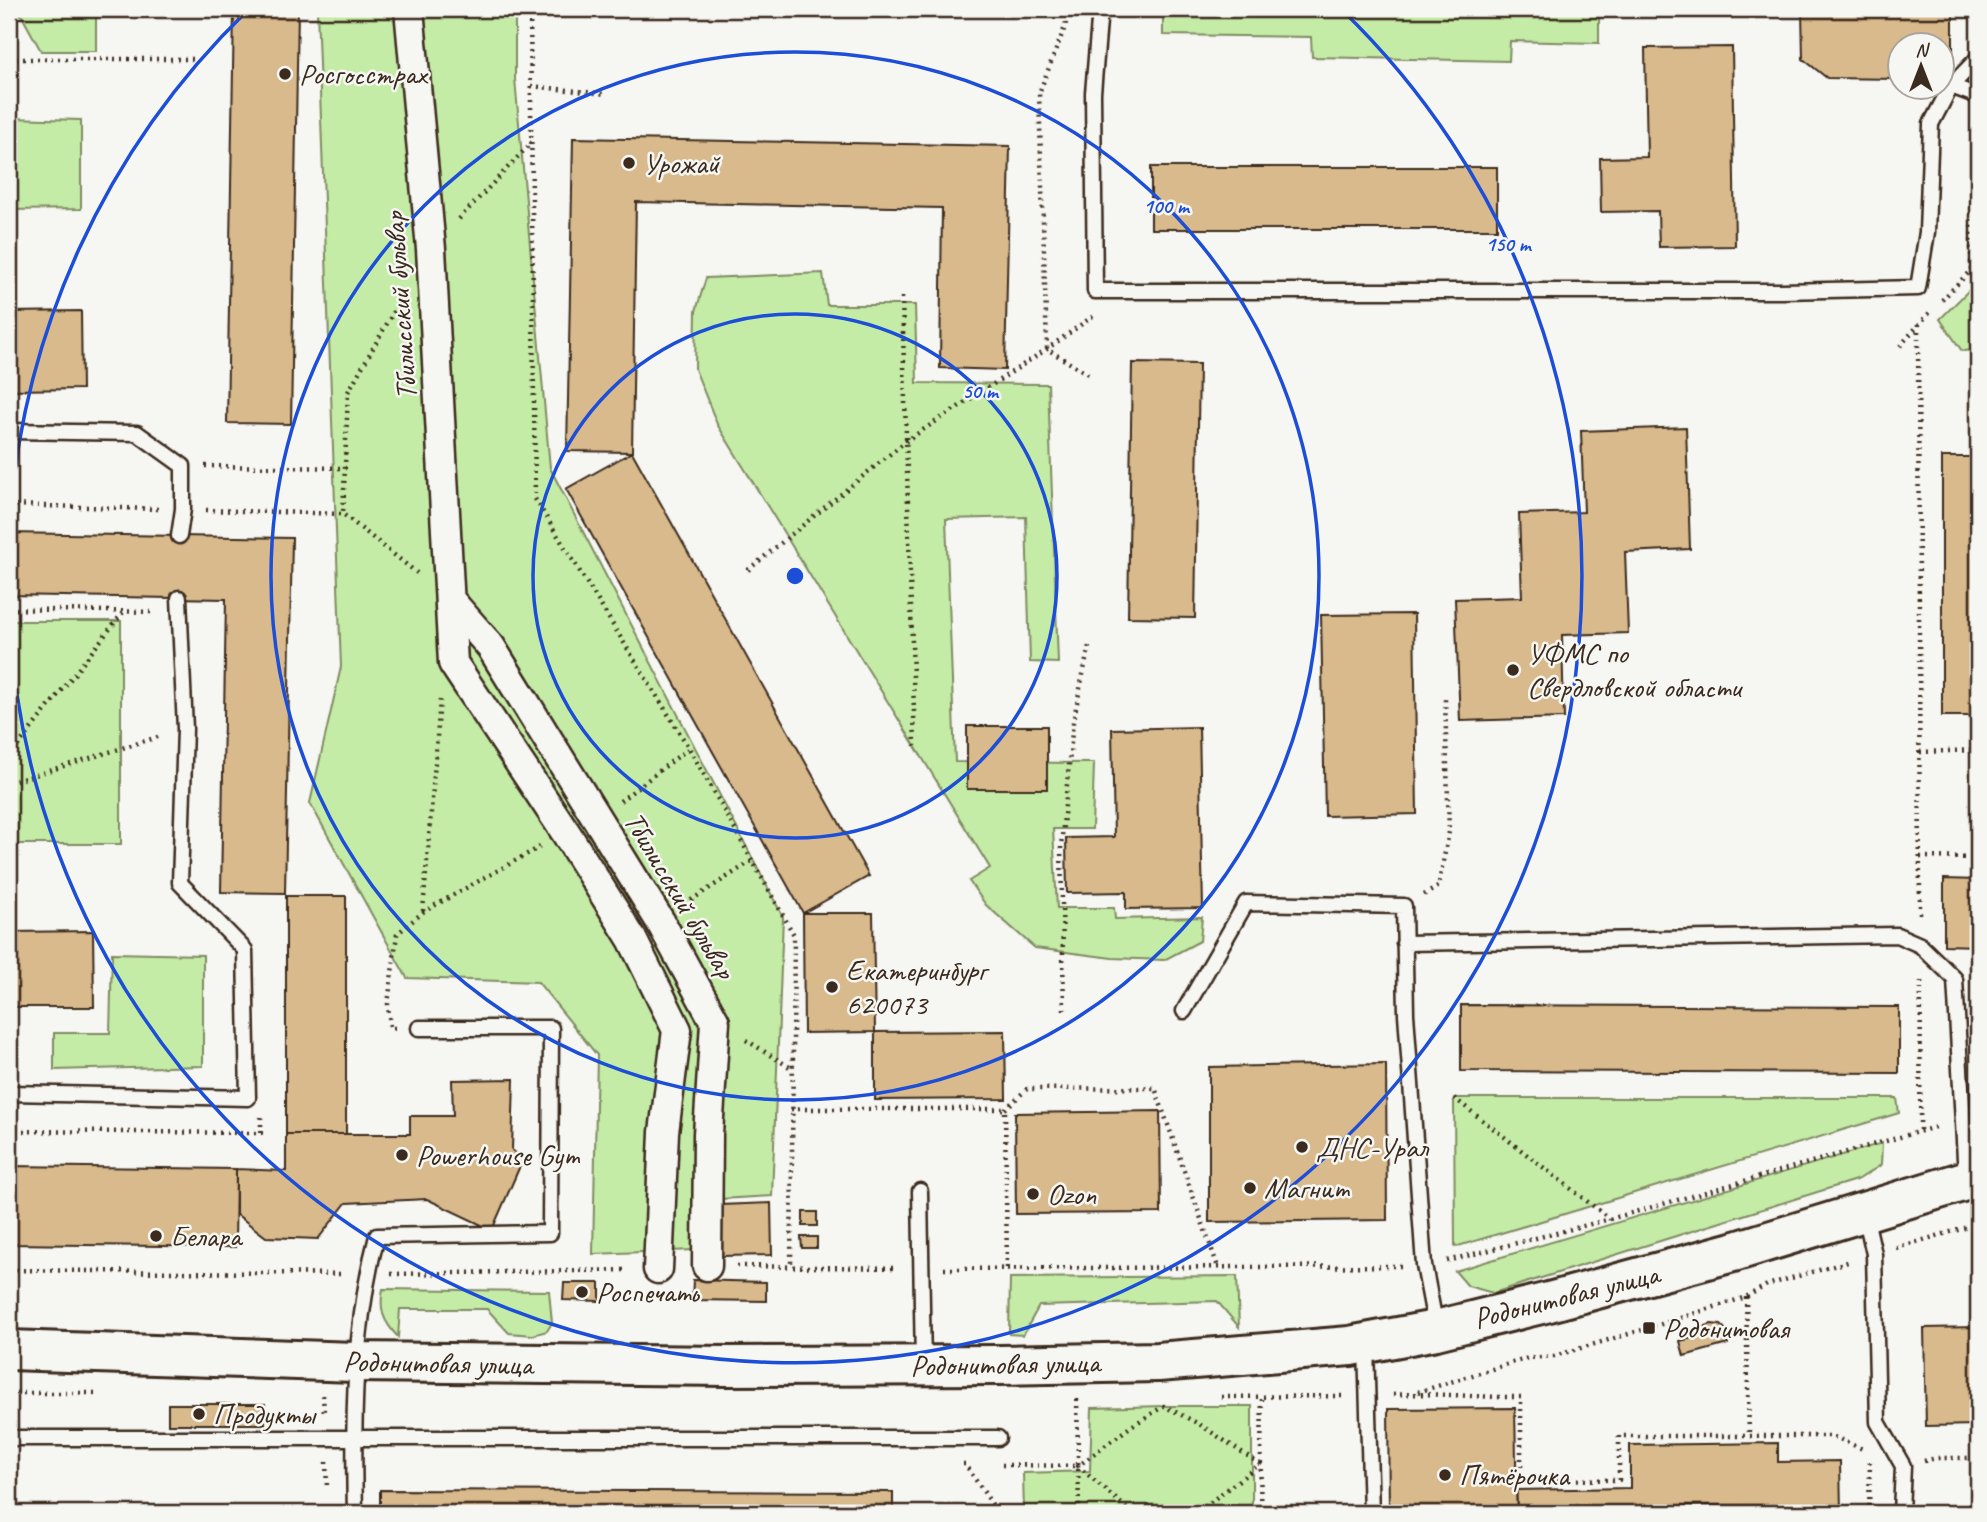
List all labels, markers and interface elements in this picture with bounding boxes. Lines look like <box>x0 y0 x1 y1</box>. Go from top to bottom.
north arrow <box>1885 32 1955 102</box>
text: N <box>1915 38 1930 62</box>
place label: Росгосстрах <box>299 55 429 93</box>
marker: Росгосстрах <box>277 66 293 82</box>
place label: Урожай <box>643 144 721 182</box>
marker: Урожай <box>621 155 637 171</box>
text: 100 m <box>1143 193 1191 219</box>
street label: Тбилисский бульвар <box>374 209 426 401</box>
text: 150 m <box>1485 231 1533 257</box>
text: 50 m <box>962 378 1000 404</box>
centre of rings <box>783 564 807 588</box>
place label: УФМС по Свердловской области <box>1527 634 1743 706</box>
marker: УФМС по Свердловской области <box>1505 662 1521 678</box>
street label: Тбилисский бульвар <box>615 804 746 987</box>
place label: Екатеринбург 620073 <box>846 951 990 1023</box>
marker: Екатеринбург 620073 <box>824 979 840 995</box>
place label: ДНС-Урал <box>1316 1128 1430 1166</box>
place label: Powerhouse Gym <box>416 1136 581 1174</box>
marker: ДНС-Урал <box>1294 1139 1310 1155</box>
marker: Powerhouse Gym <box>394 1147 410 1163</box>
place label: Магнит <box>1264 1169 1350 1207</box>
place label: Ozon <box>1047 1175 1097 1213</box>
marker: Магнит <box>1242 1180 1258 1196</box>
marker: Ozon <box>1025 1186 1041 1202</box>
place label: Белара <box>170 1217 244 1255</box>
marker: Белара <box>148 1228 164 1244</box>
street label: Родонитовая улица <box>1469 1254 1665 1337</box>
place label: Роспечать <box>596 1273 700 1311</box>
marker: Роспечать <box>574 1284 590 1300</box>
place label: Родонитовая <box>1663 1309 1792 1347</box>
marker: Родонитовая <box>1641 1320 1657 1336</box>
street label: Родонитовая улица <box>343 1342 536 1384</box>
street label: Родонитовая улица <box>910 1343 1103 1385</box>
place label: Продукты <box>213 1395 317 1433</box>
marker: Продукты <box>191 1406 207 1422</box>
place label: Пятёрочка <box>1459 1456 1571 1494</box>
marker: Пятёрочка <box>1437 1467 1453 1483</box>

